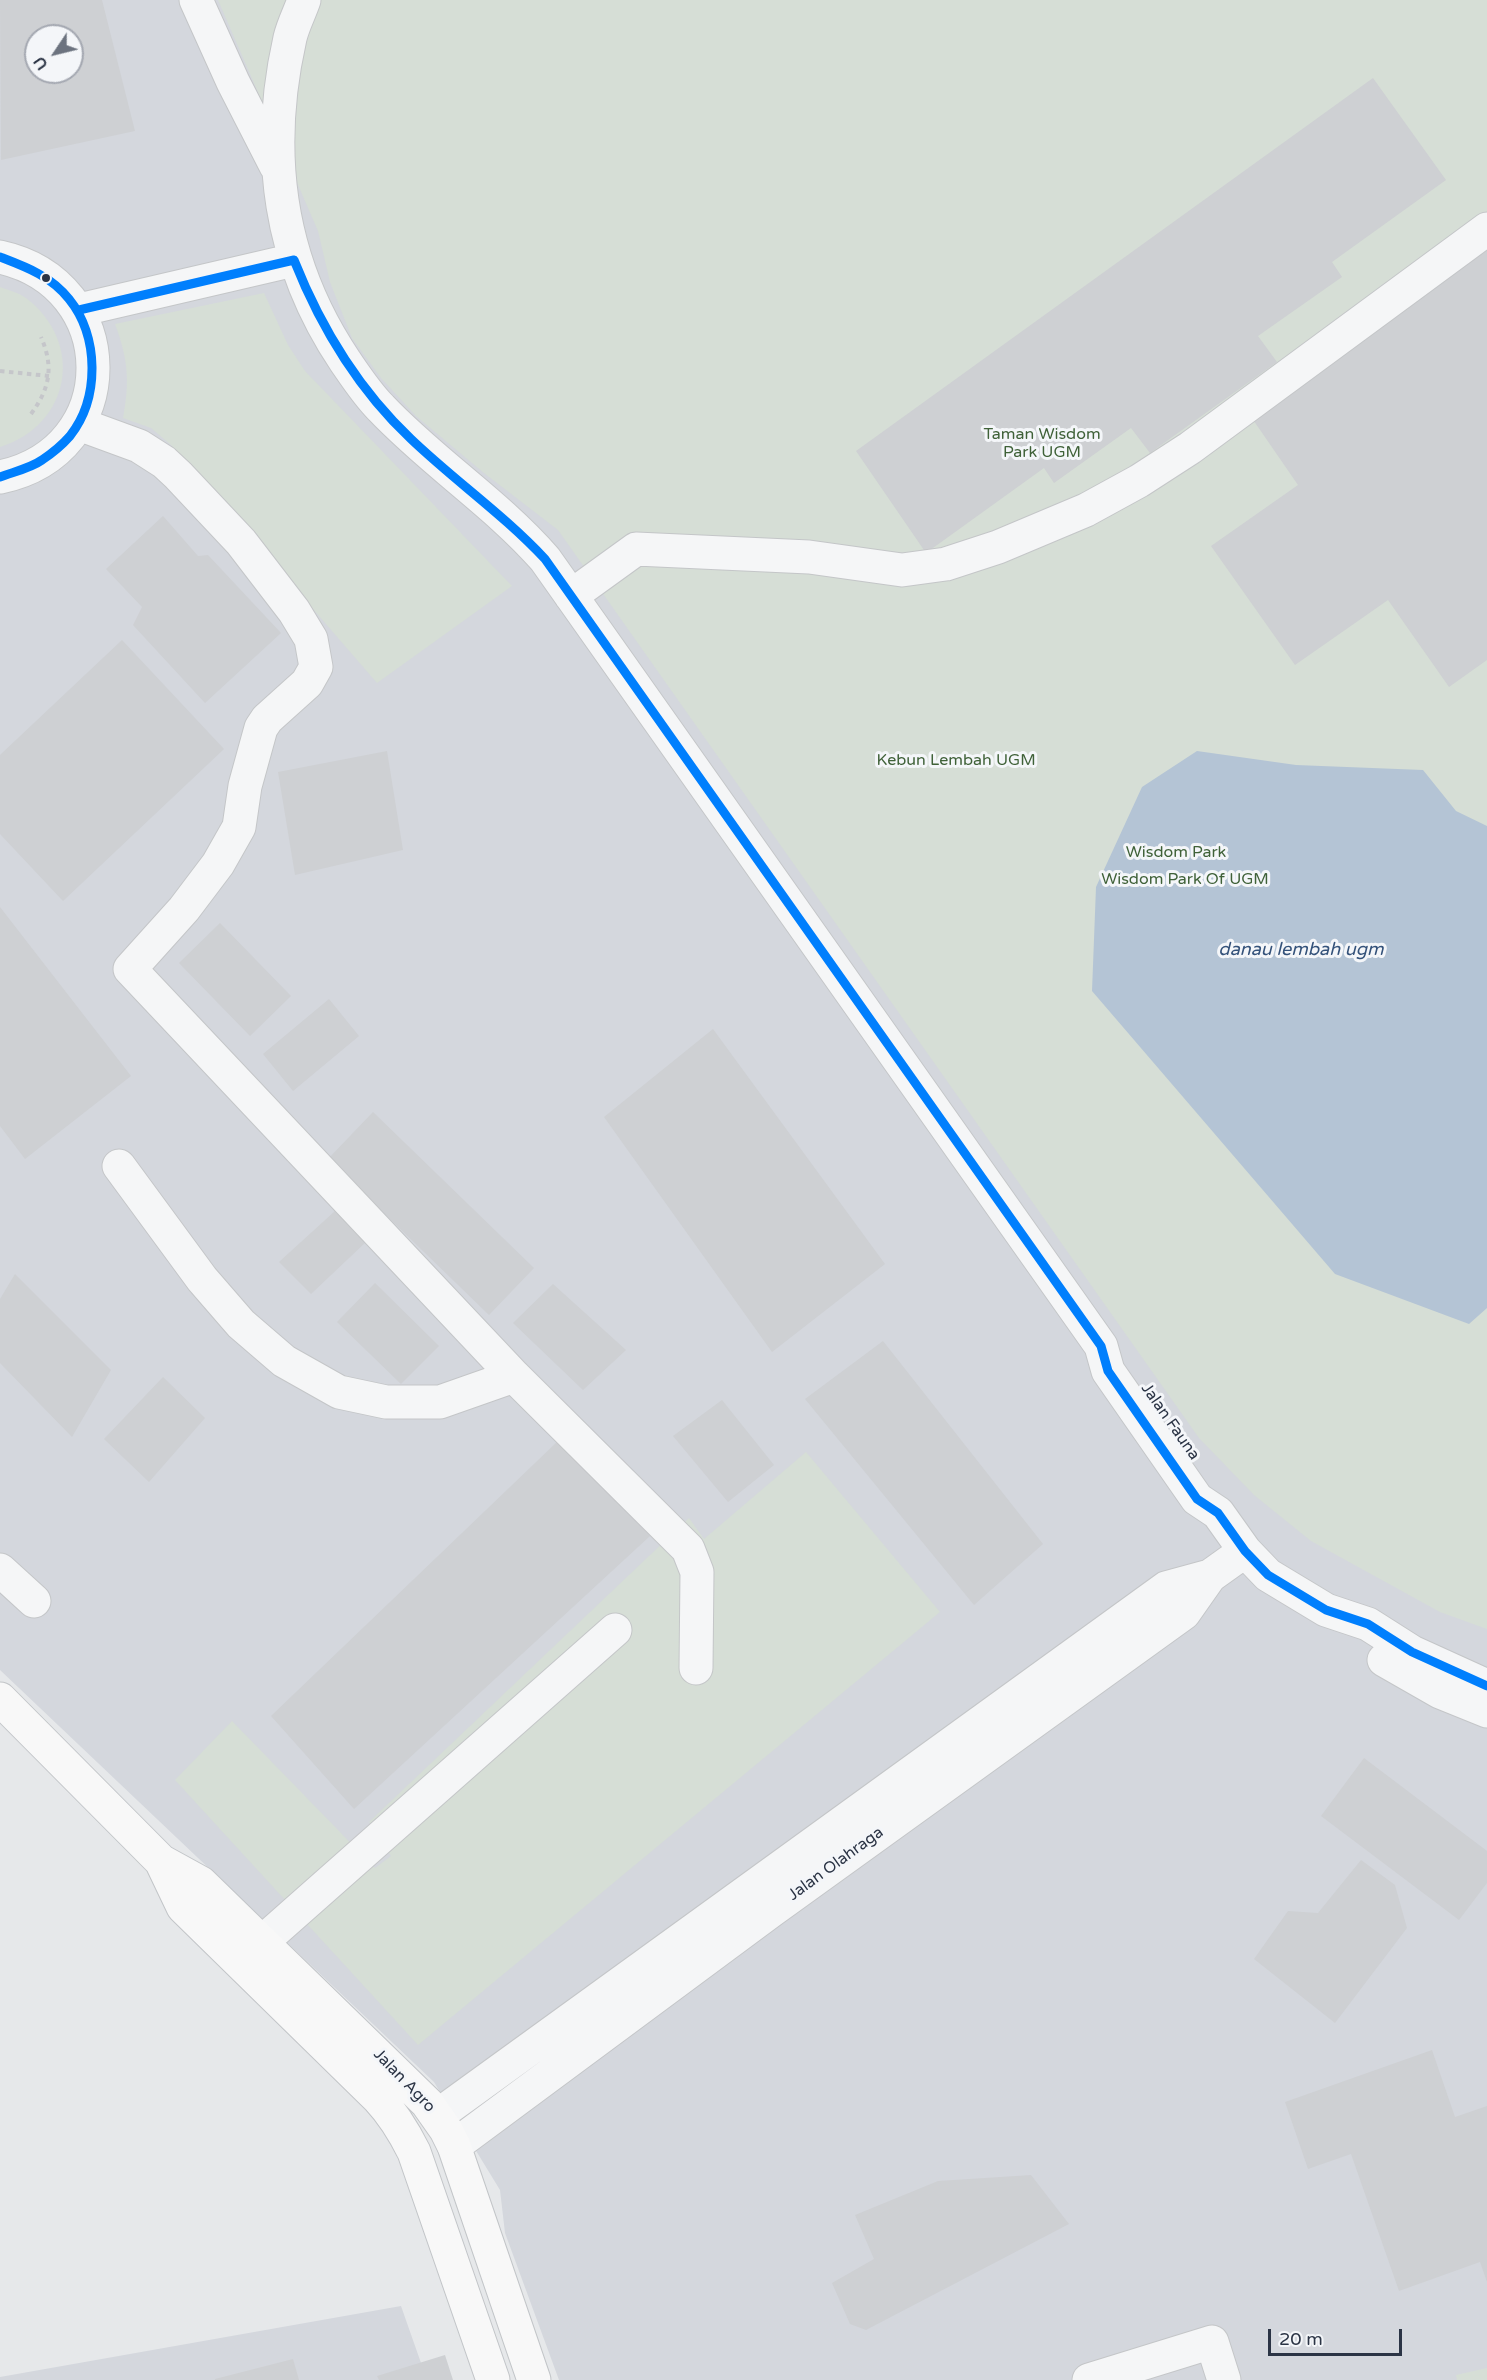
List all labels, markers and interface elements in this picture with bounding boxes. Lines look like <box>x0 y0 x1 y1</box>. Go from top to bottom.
north arrow <box>24 24 84 84</box>
text: U <box>29 52 53 74</box>
unlabelled marker <box>40 272 52 284</box>
park label: Taman Wisdom Park UGM <box>983 425 1101 463</box>
park label: Kebun Lembah UGM <box>876 751 1036 771</box>
park label: Wisdom Park <box>1126 843 1226 863</box>
park label: Wisdom Park Of UGM <box>1101 870 1269 890</box>
water label: danau lembah ugm <box>1218 939 1384 961</box>
street label: Jalan Fauna <box>1137 1380 1203 1464</box>
street label: Jalan Olahraga <box>785 1823 887 1905</box>
street label: Jalan Agro <box>369 2045 439 2117</box>
scale bar <box>1271 2317 1404 2355</box>
text: 20 m <box>1279 2328 1323 2350</box>

